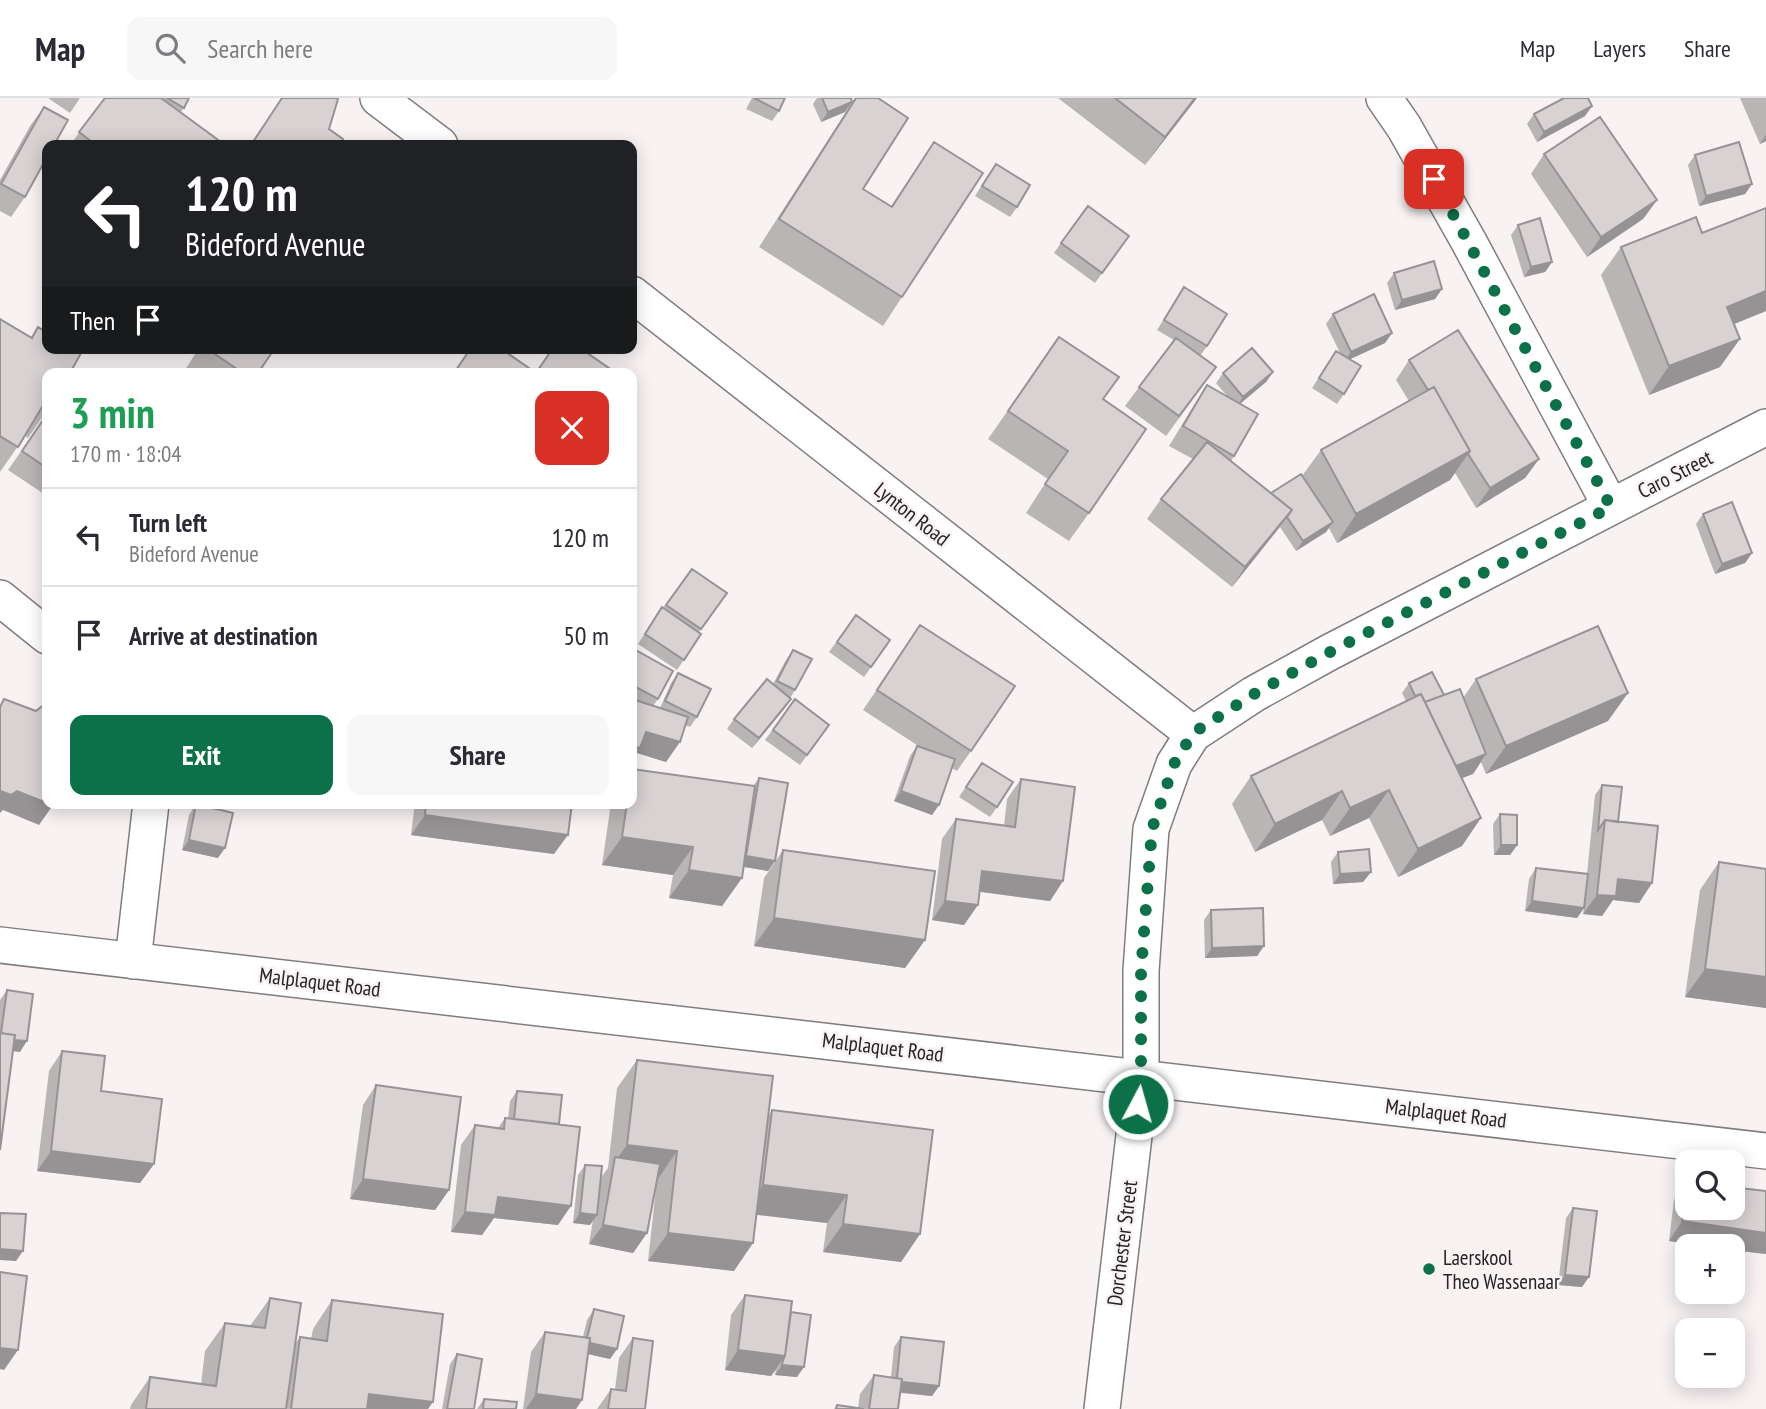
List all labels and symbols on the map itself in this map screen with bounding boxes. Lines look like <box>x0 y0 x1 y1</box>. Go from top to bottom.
pin <box>1404 149 1464 209</box>
street label: Caro Street <box>1633 444 1717 504</box>
street label: Lynton Road <box>869 476 955 552</box>
street label: Malplaquet Road <box>258 961 382 1003</box>
street label: Malplaquet Road <box>821 1026 945 1068</box>
position arrow <box>1101 1067 1175 1141</box>
street label: Malplaquet Road <box>1384 1092 1508 1134</box>
street label: Dorchester Street <box>1101 1178 1143 1307</box>
place label: Laerskool Theo Wassenaar <box>1443 1244 1560 1295</box>
marker: Laerskool Theo Wassenaar <box>1421 1261 1437 1277</box>

